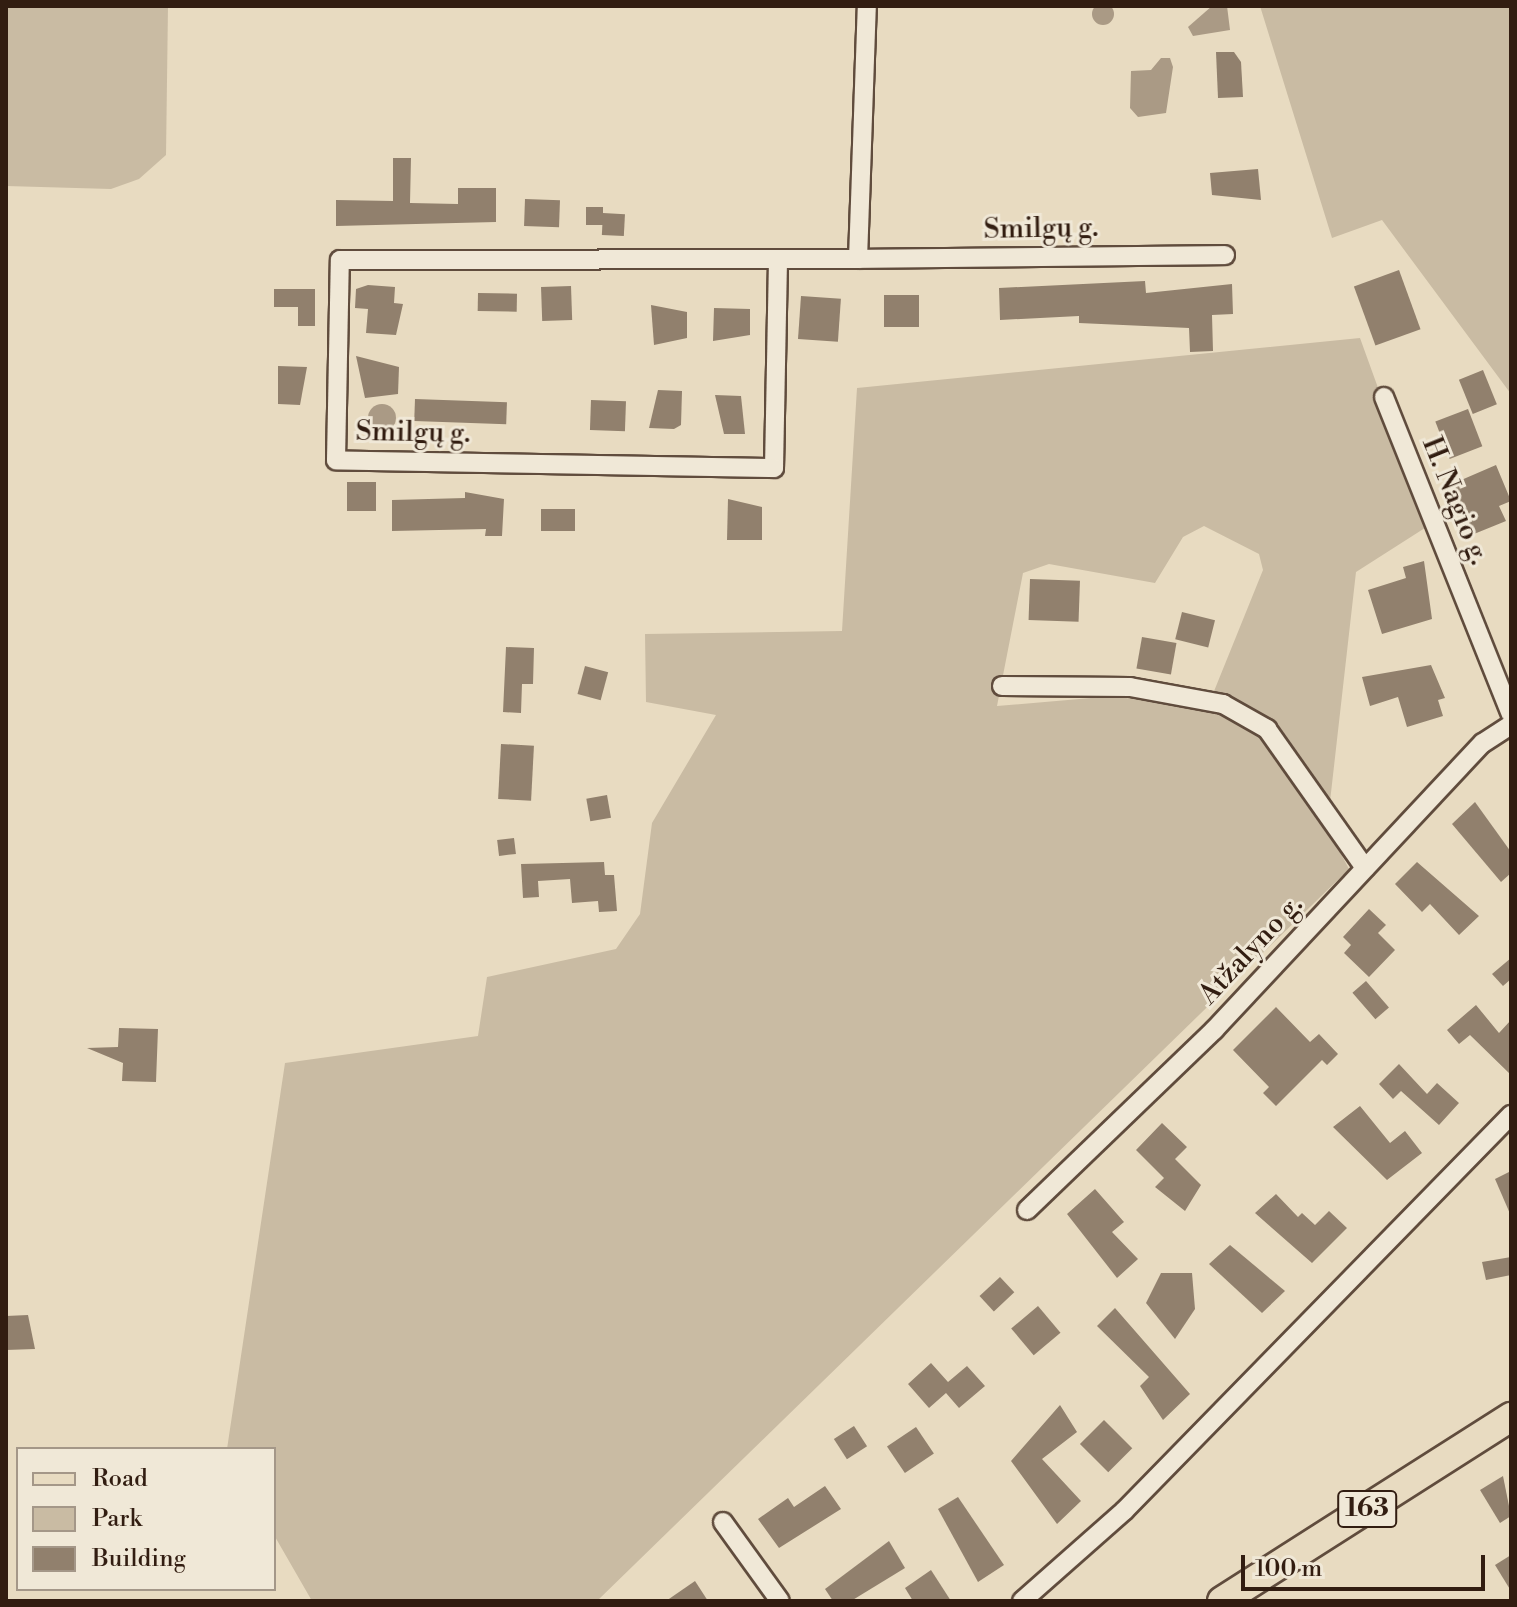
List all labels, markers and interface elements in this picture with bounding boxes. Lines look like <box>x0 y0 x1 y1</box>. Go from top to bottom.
street label: Smilgų g. <box>983 211 1099 247</box>
street label: Smilgų g. <box>355 415 471 451</box>
street label: H. Nagio g. <box>1414 432 1496 570</box>
street label: Atžalyno g. <box>1192 888 1310 1012</box>
legend <box>16 1447 276 1591</box>
text: Road <box>92 1464 148 1494</box>
road number: 163 <box>1337 1487 1397 1531</box>
text: Park <box>92 1504 142 1534</box>
scale bar <box>1245 1539 1489 1589</box>
text: Building <box>92 1544 186 1574</box>
text: 100 m <box>1255 1554 1322 1584</box>

